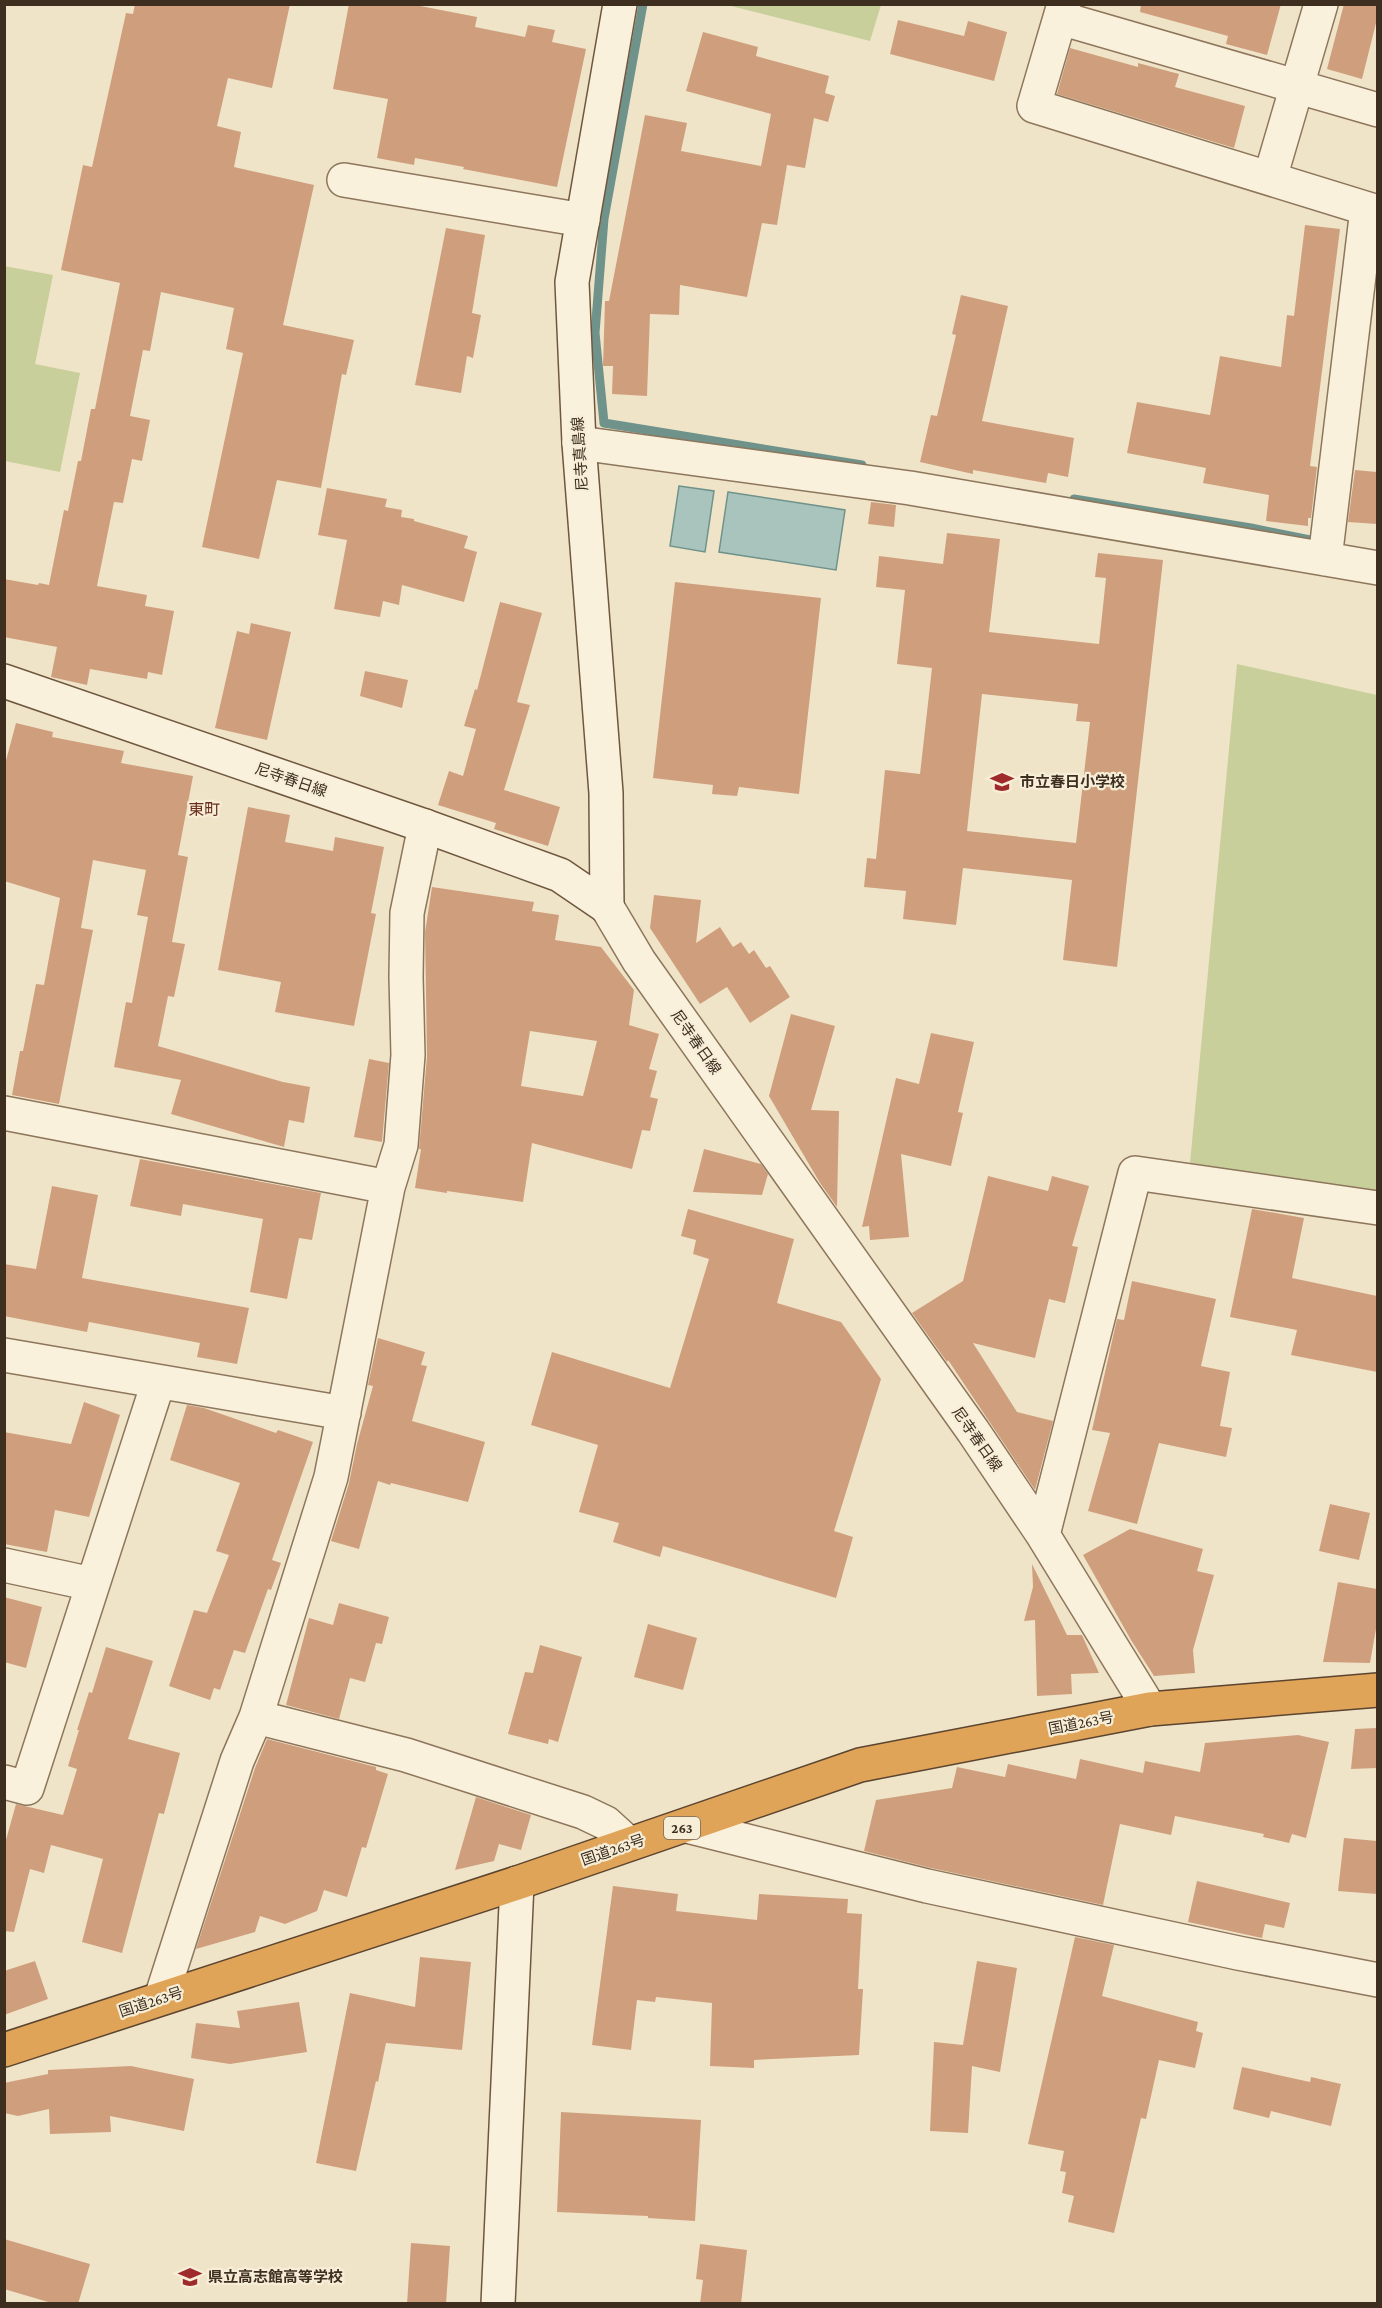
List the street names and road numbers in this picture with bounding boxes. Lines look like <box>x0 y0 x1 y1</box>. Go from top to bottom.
street label: 尼寺真島線 <box>569 416 591 492</box>
street label: 尼寺春日線 <box>253 760 329 800</box>
street label: 尼寺春日線 <box>668 1007 724 1077</box>
street label: 尼寺春日線 <box>949 1404 1005 1474</box>
street label: 国道263号 <box>1047 1709 1115 1737</box>
road number: 263 <box>664 1817 700 1839</box>
street label: 国道263号 <box>579 1832 647 1868</box>
street label: 国道263号 <box>117 1984 185 2020</box>

